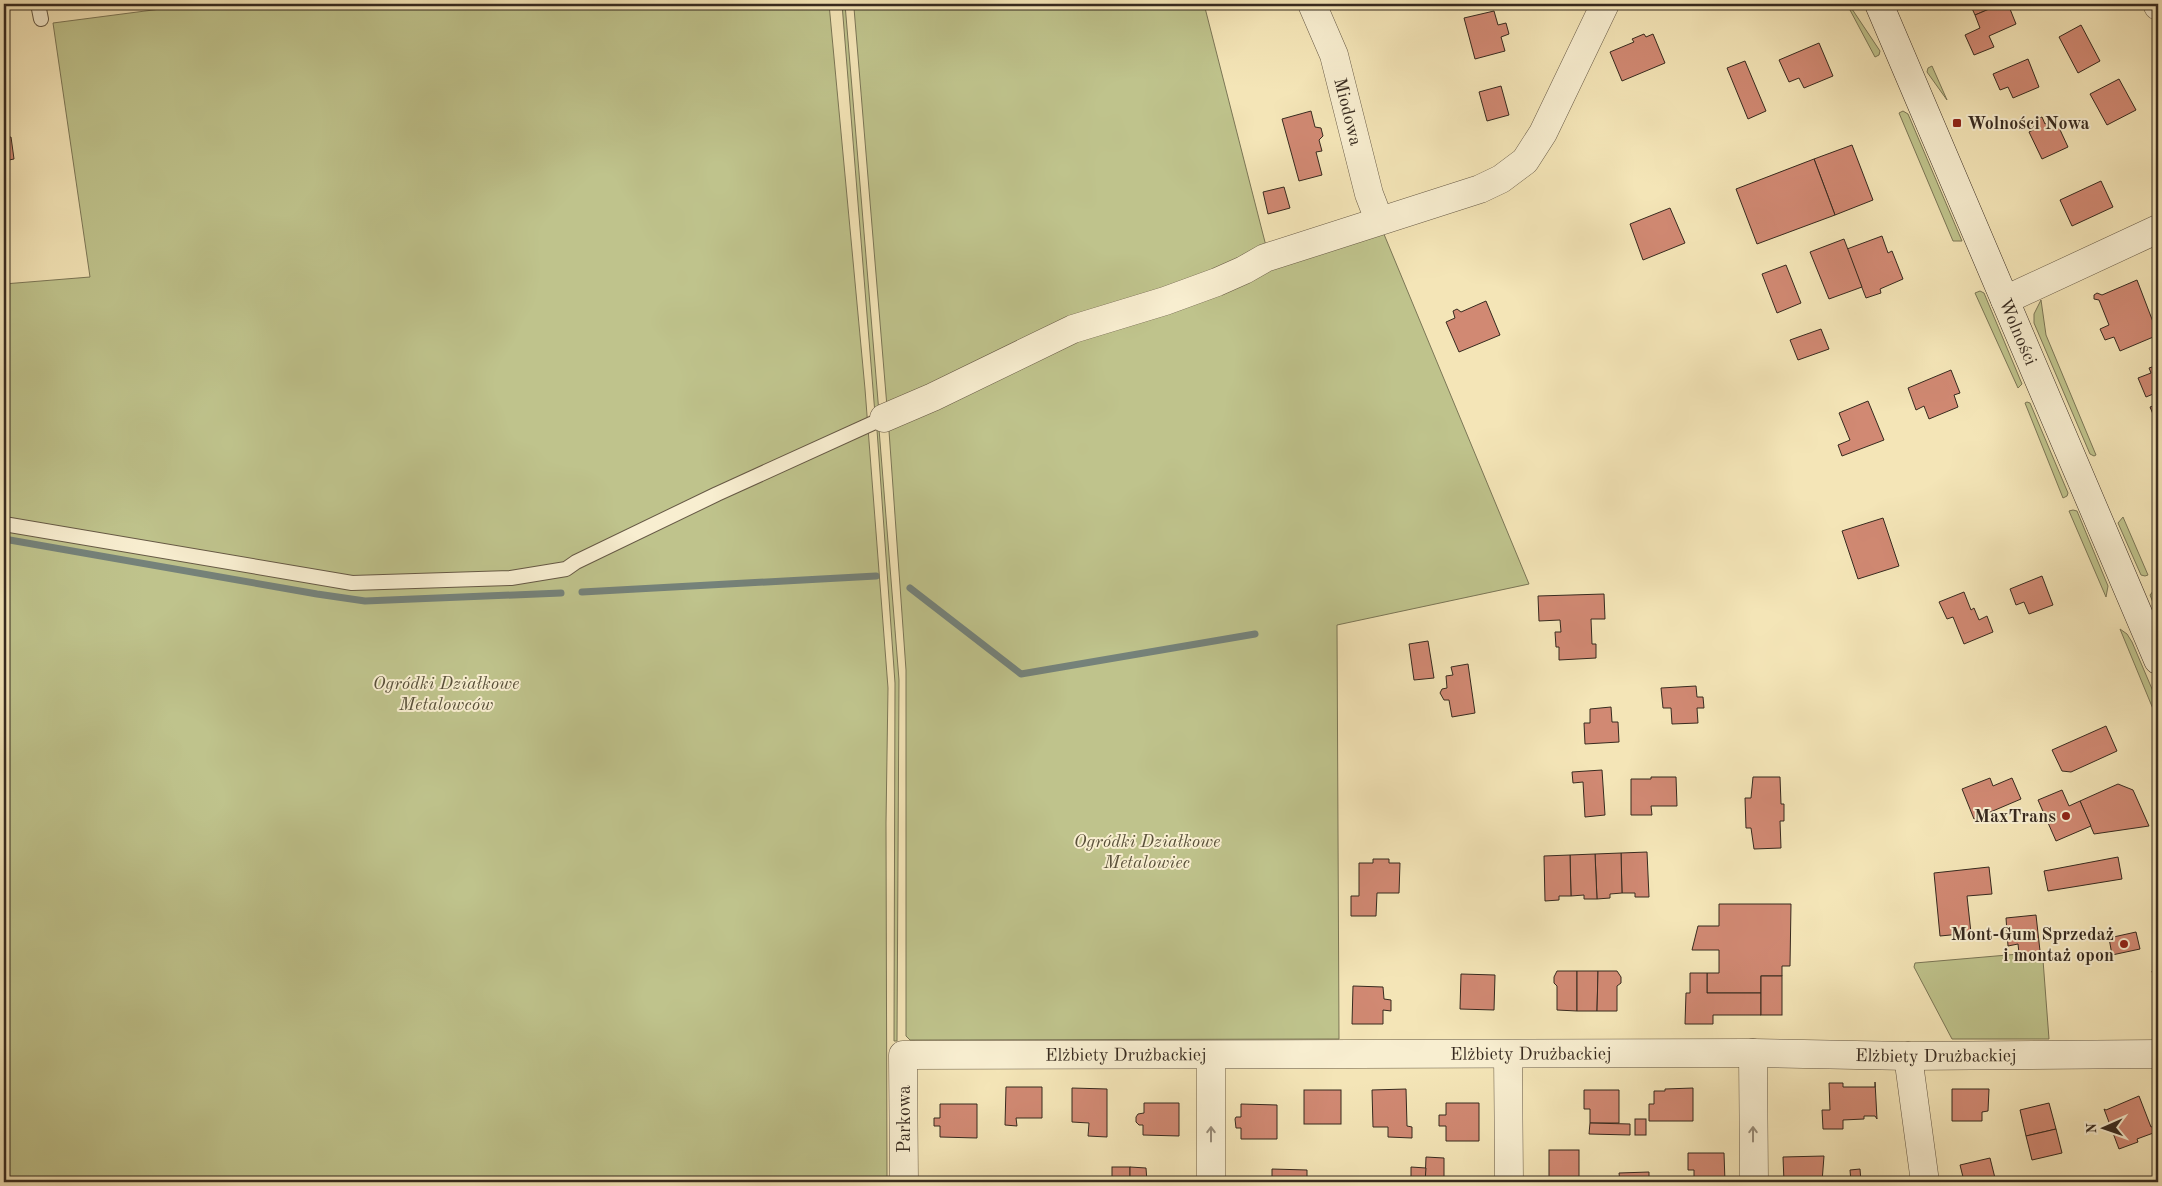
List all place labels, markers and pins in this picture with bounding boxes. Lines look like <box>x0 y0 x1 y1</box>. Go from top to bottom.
place label: Wolności Nowa <box>1967 115 2090 133</box>
marker: Wolności Nowa <box>1951 117 1963 129</box>
place label: MaxTrans <box>1974 808 2056 826</box>
marker: MaxTrans <box>2060 810 2072 822</box>
place label: Mont-Gum Sprzedaż i montaż opon <box>1951 926 2114 965</box>
marker: Mont-Gum Sprzedaż i montaż opon <box>2118 938 2130 950</box>

